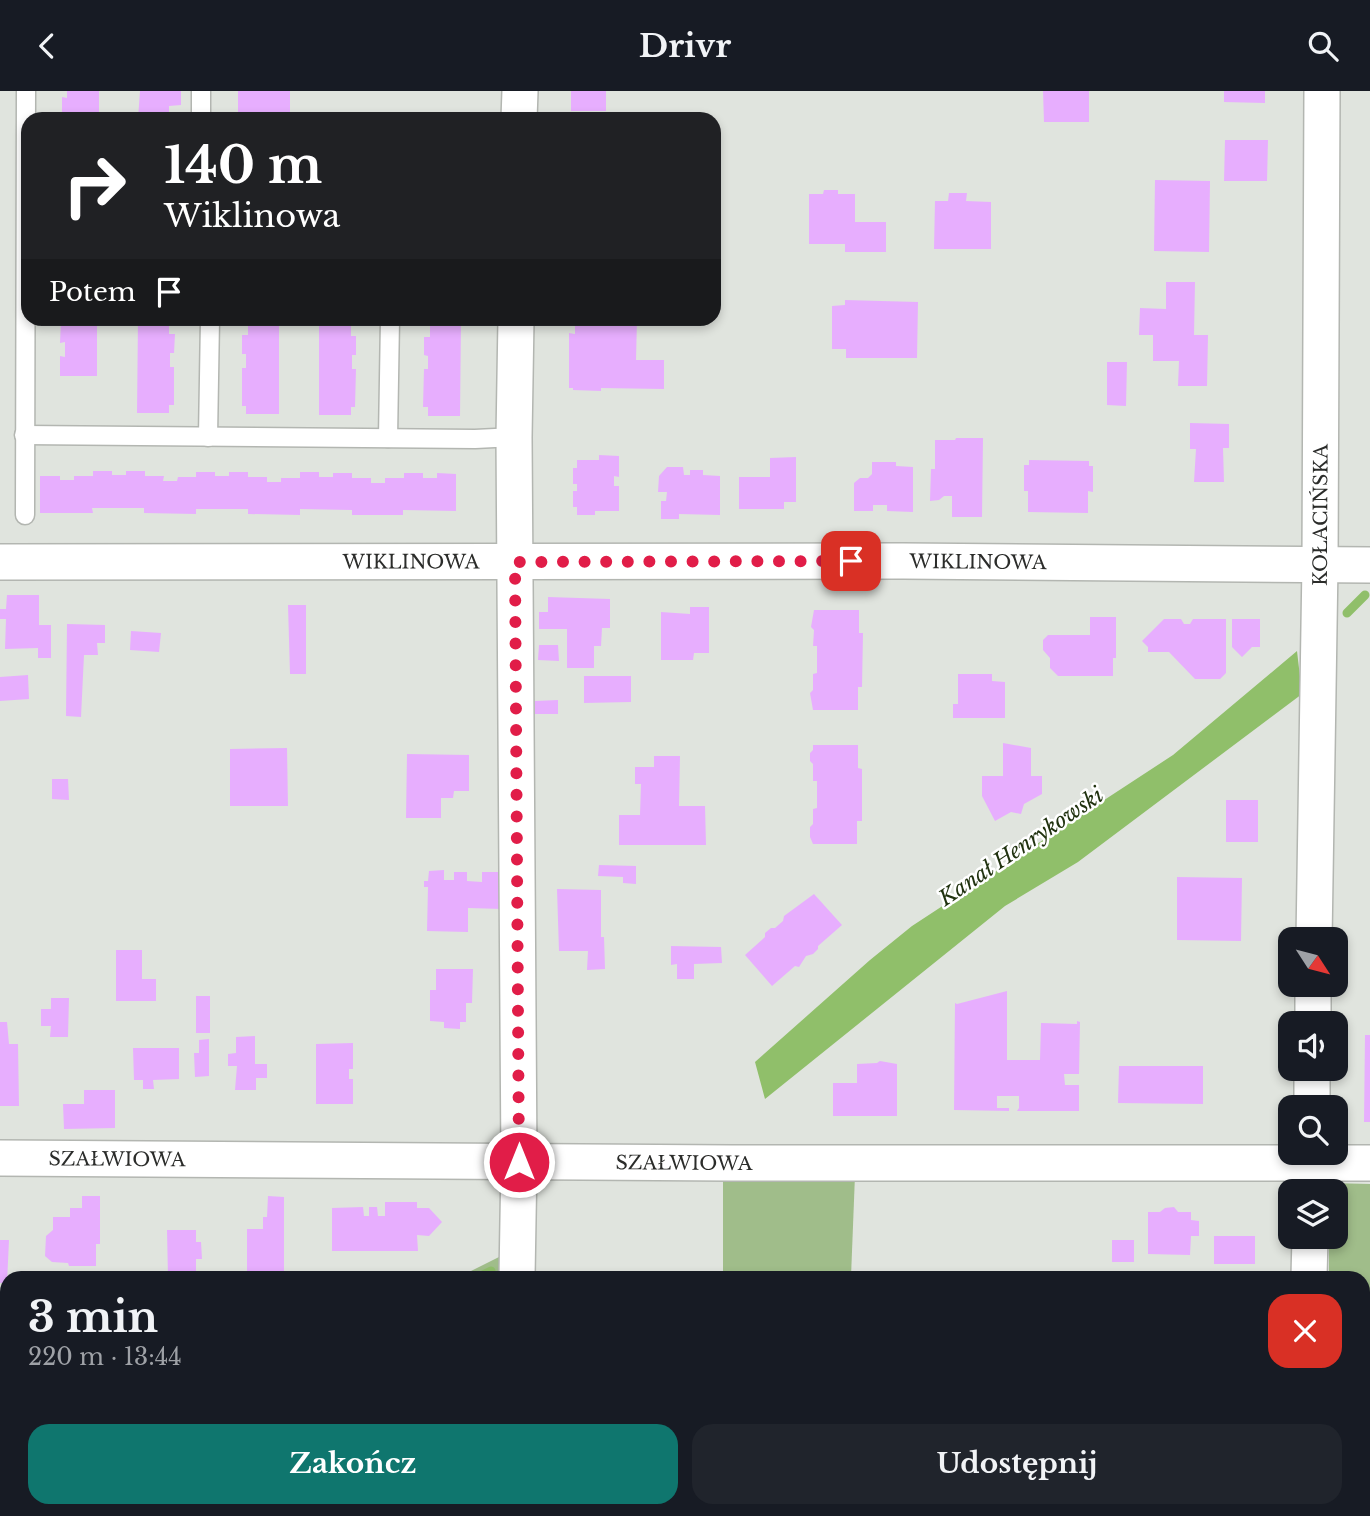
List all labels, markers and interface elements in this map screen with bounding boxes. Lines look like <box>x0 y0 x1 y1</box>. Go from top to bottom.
text: Drivr <box>639 26 731 66</box>
icon: back <box>28 27 66 65</box>
icon: search <box>1304 27 1342 65</box>
text: 140 m <box>164 135 322 196</box>
icon: right <box>49 140 140 231</box>
text: Wiklinowa <box>164 196 340 236</box>
icon: arrive <box>150 273 188 311</box>
text: Potem <box>49 276 136 308</box>
street label: KOŁACIŃSKA <box>1309 444 1333 586</box>
pin <box>821 531 881 591</box>
icon: arrive <box>832 542 870 580</box>
street label: WIKLINOWA <box>342 550 480 574</box>
street label: WIKLINOWA <box>909 550 1047 574</box>
water label: Kanał Henrykowski <box>933 782 1109 912</box>
north arrow <box>1278 927 1348 997</box>
map controls <box>1278 927 1348 1249</box>
button: sound <box>1278 1011 1348 1081</box>
button: search <box>1278 1095 1348 1165</box>
position arrow <box>482 1125 556 1199</box>
street label: SZAŁWIOWA <box>49 1147 186 1171</box>
street label: SZAŁWIOWA <box>616 1151 753 1175</box>
button: layers <box>1278 1179 1348 1249</box>
text: 3 min <box>28 1291 158 1343</box>
button: close <box>1268 1294 1342 1368</box>
text: 220 m · 13:44 <box>28 1343 182 1371</box>
button: Zakończ <box>28 1424 678 1504</box>
button: Udostępnij <box>692 1424 1342 1504</box>

